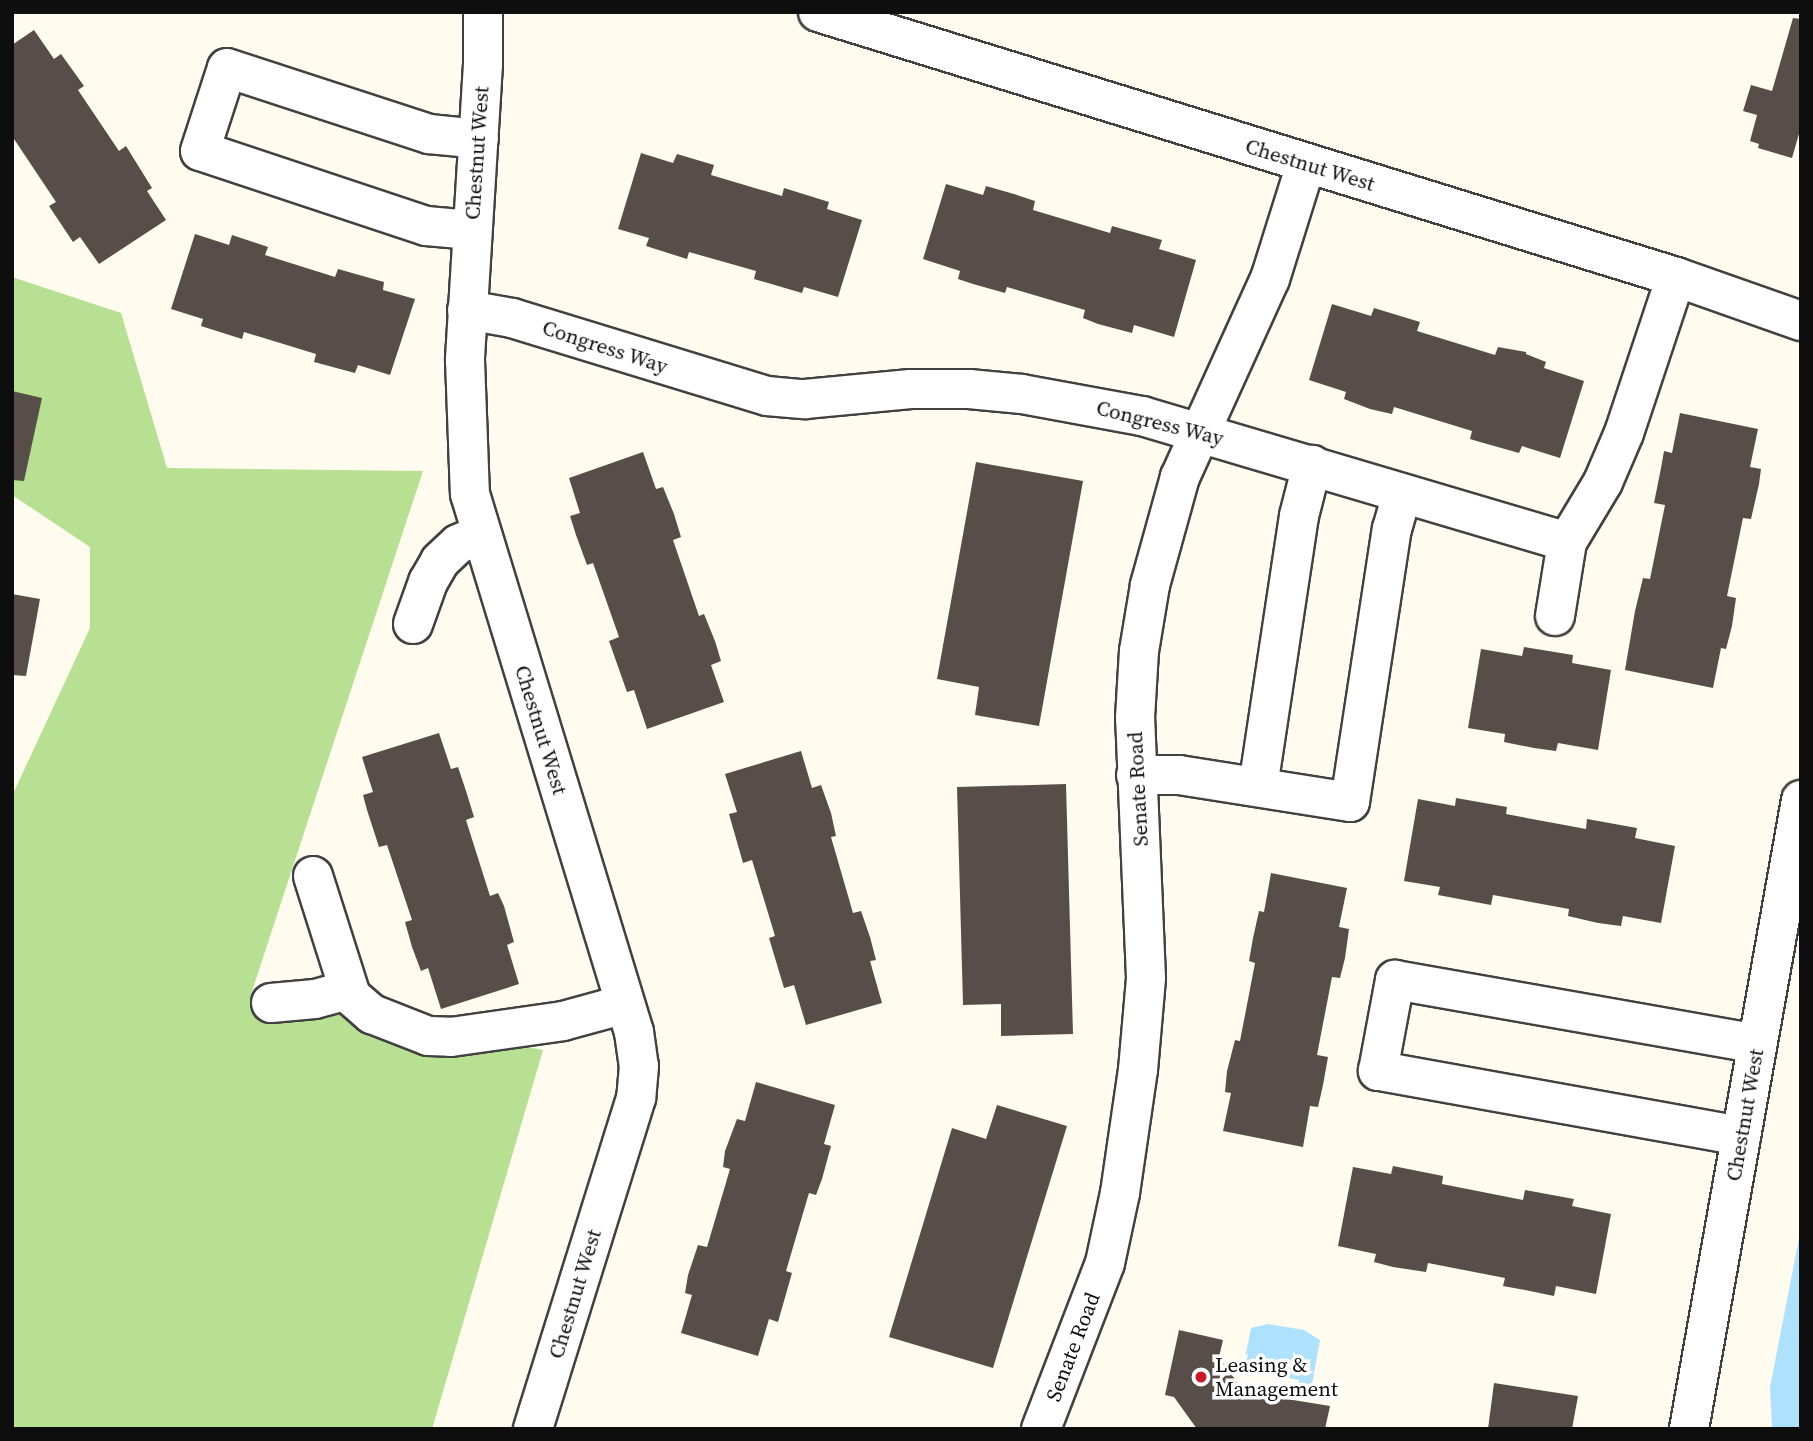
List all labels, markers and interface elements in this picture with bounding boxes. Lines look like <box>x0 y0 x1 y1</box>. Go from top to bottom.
street label: Chestnut West <box>460 85 494 221</box>
street label: Chestnut West <box>1242 133 1378 197</box>
street label: Congress Way <box>539 315 671 379</box>
street label: Congress Way <box>1093 395 1227 451</box>
street label: Chestnut West <box>509 662 573 798</box>
street label: Senate Road <box>1122 731 1154 847</box>
street label: Chestnut West <box>1721 1047 1769 1183</box>
street label: Chestnut West <box>543 1226 607 1362</box>
street label: Senate Road <box>1041 1289 1105 1405</box>
place label: Leasing & Management <box>1215 1352 1338 1402</box>
marker: Leasing & Management <box>1193 1369 1209 1385</box>

